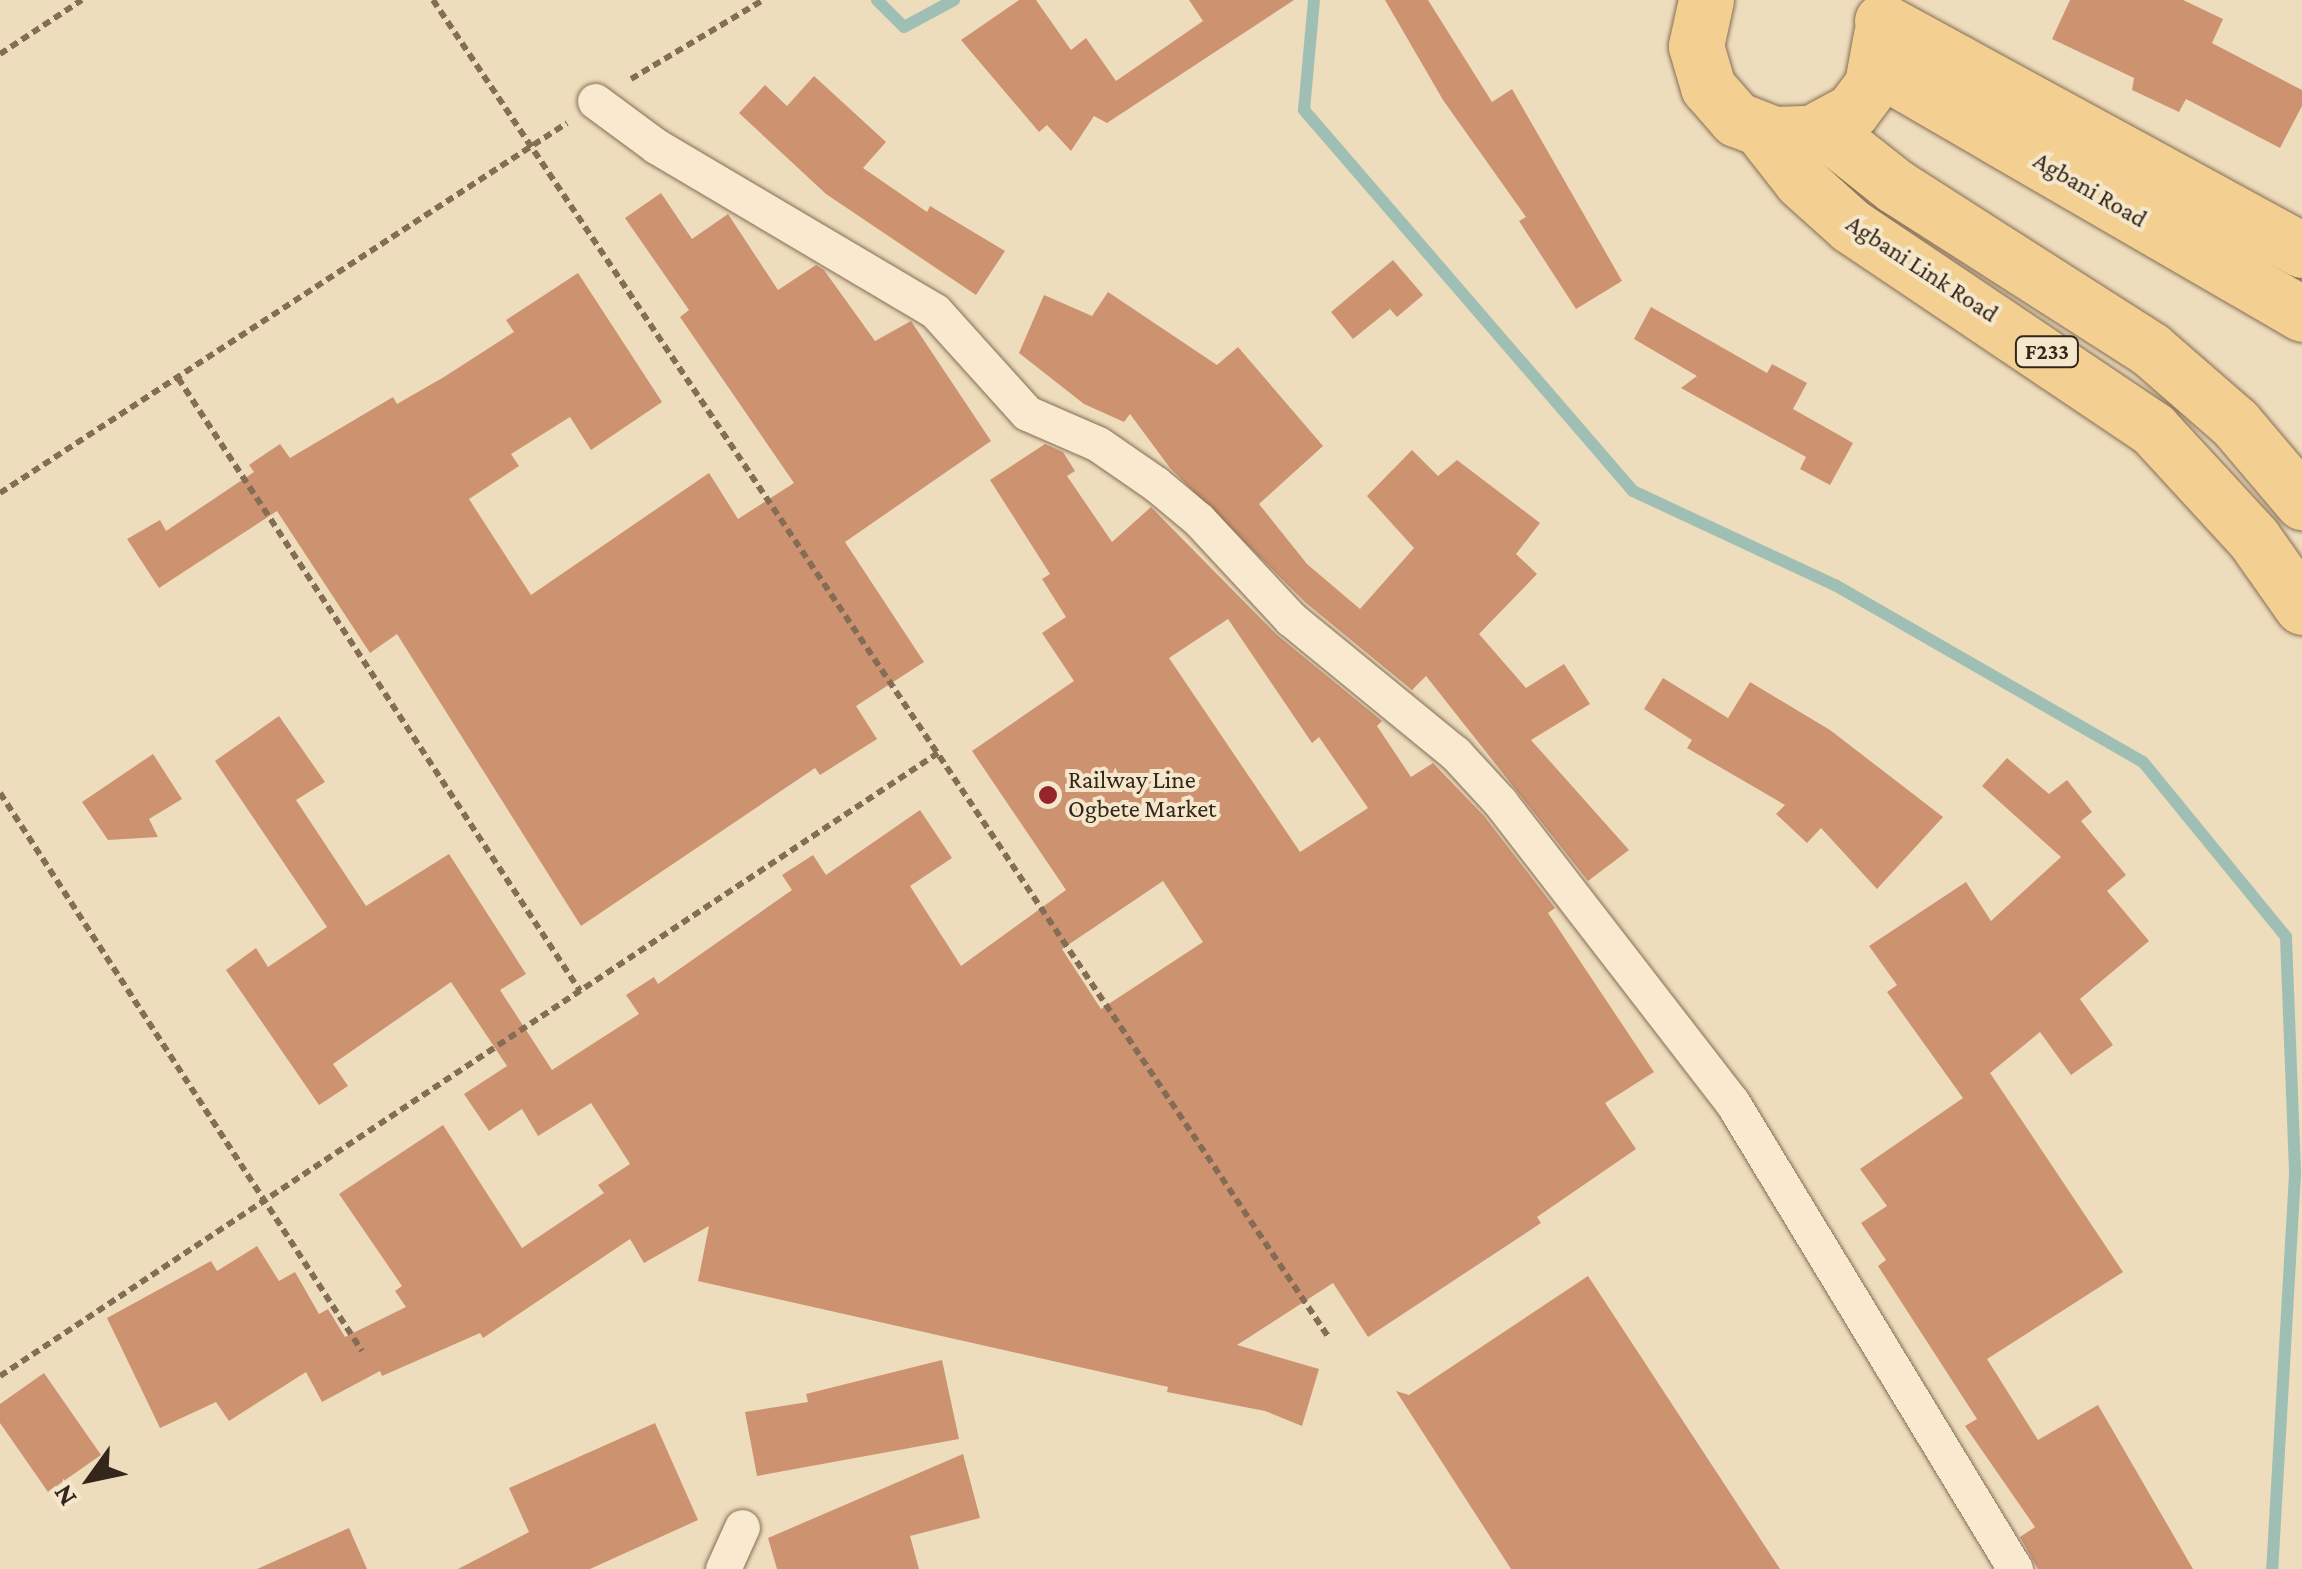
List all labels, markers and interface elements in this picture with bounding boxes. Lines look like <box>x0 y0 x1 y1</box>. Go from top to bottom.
street label: Agbani Road <box>2028 146 2152 234</box>
street label: Agbani Link Road <box>1840 209 2004 329</box>
road number: F233 <box>2014 335 2080 369</box>
place label: Railway Line Ogbete Market <box>1068 766 1216 825</box>
marker: Railway Line Ogbete Market <box>1037 784 1059 806</box>
north arrow <box>40 1429 140 1529</box>
text: N <box>46 1479 83 1512</box>

